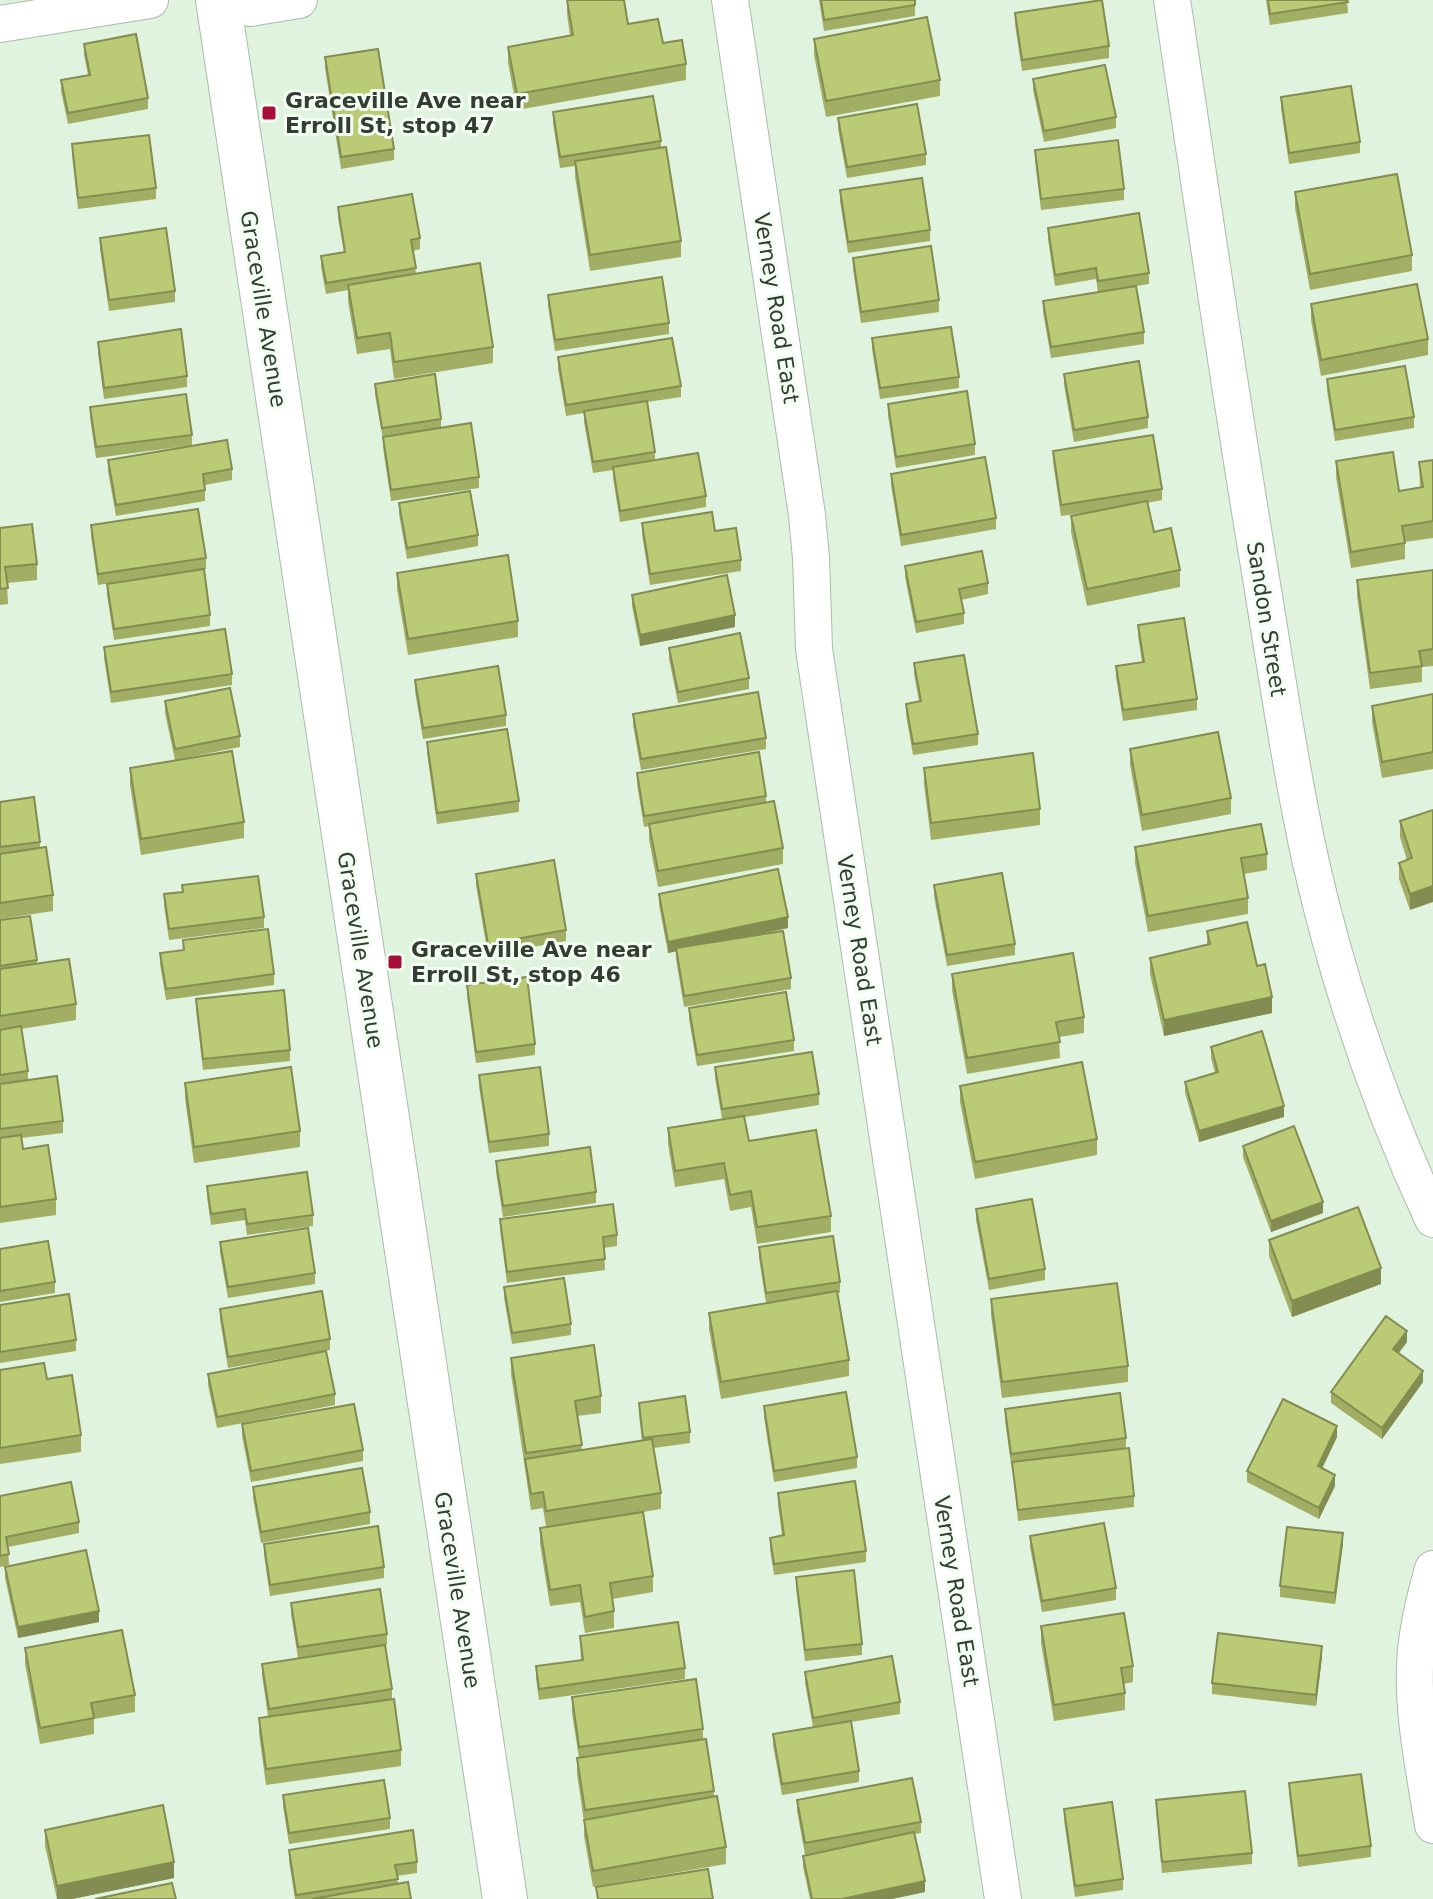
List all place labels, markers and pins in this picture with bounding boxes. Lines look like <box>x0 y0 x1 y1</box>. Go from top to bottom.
place label: Graceville Ave near Erroll St, stop 47 <box>285 88 526 138</box>
marker: Graceville Ave near Erroll St, stop 47 <box>260 104 278 122</box>
place label: Graceville Ave near Erroll St, stop 46 <box>411 937 652 987</box>
marker: Graceville Ave near Erroll St, stop 46 <box>386 953 404 971</box>

